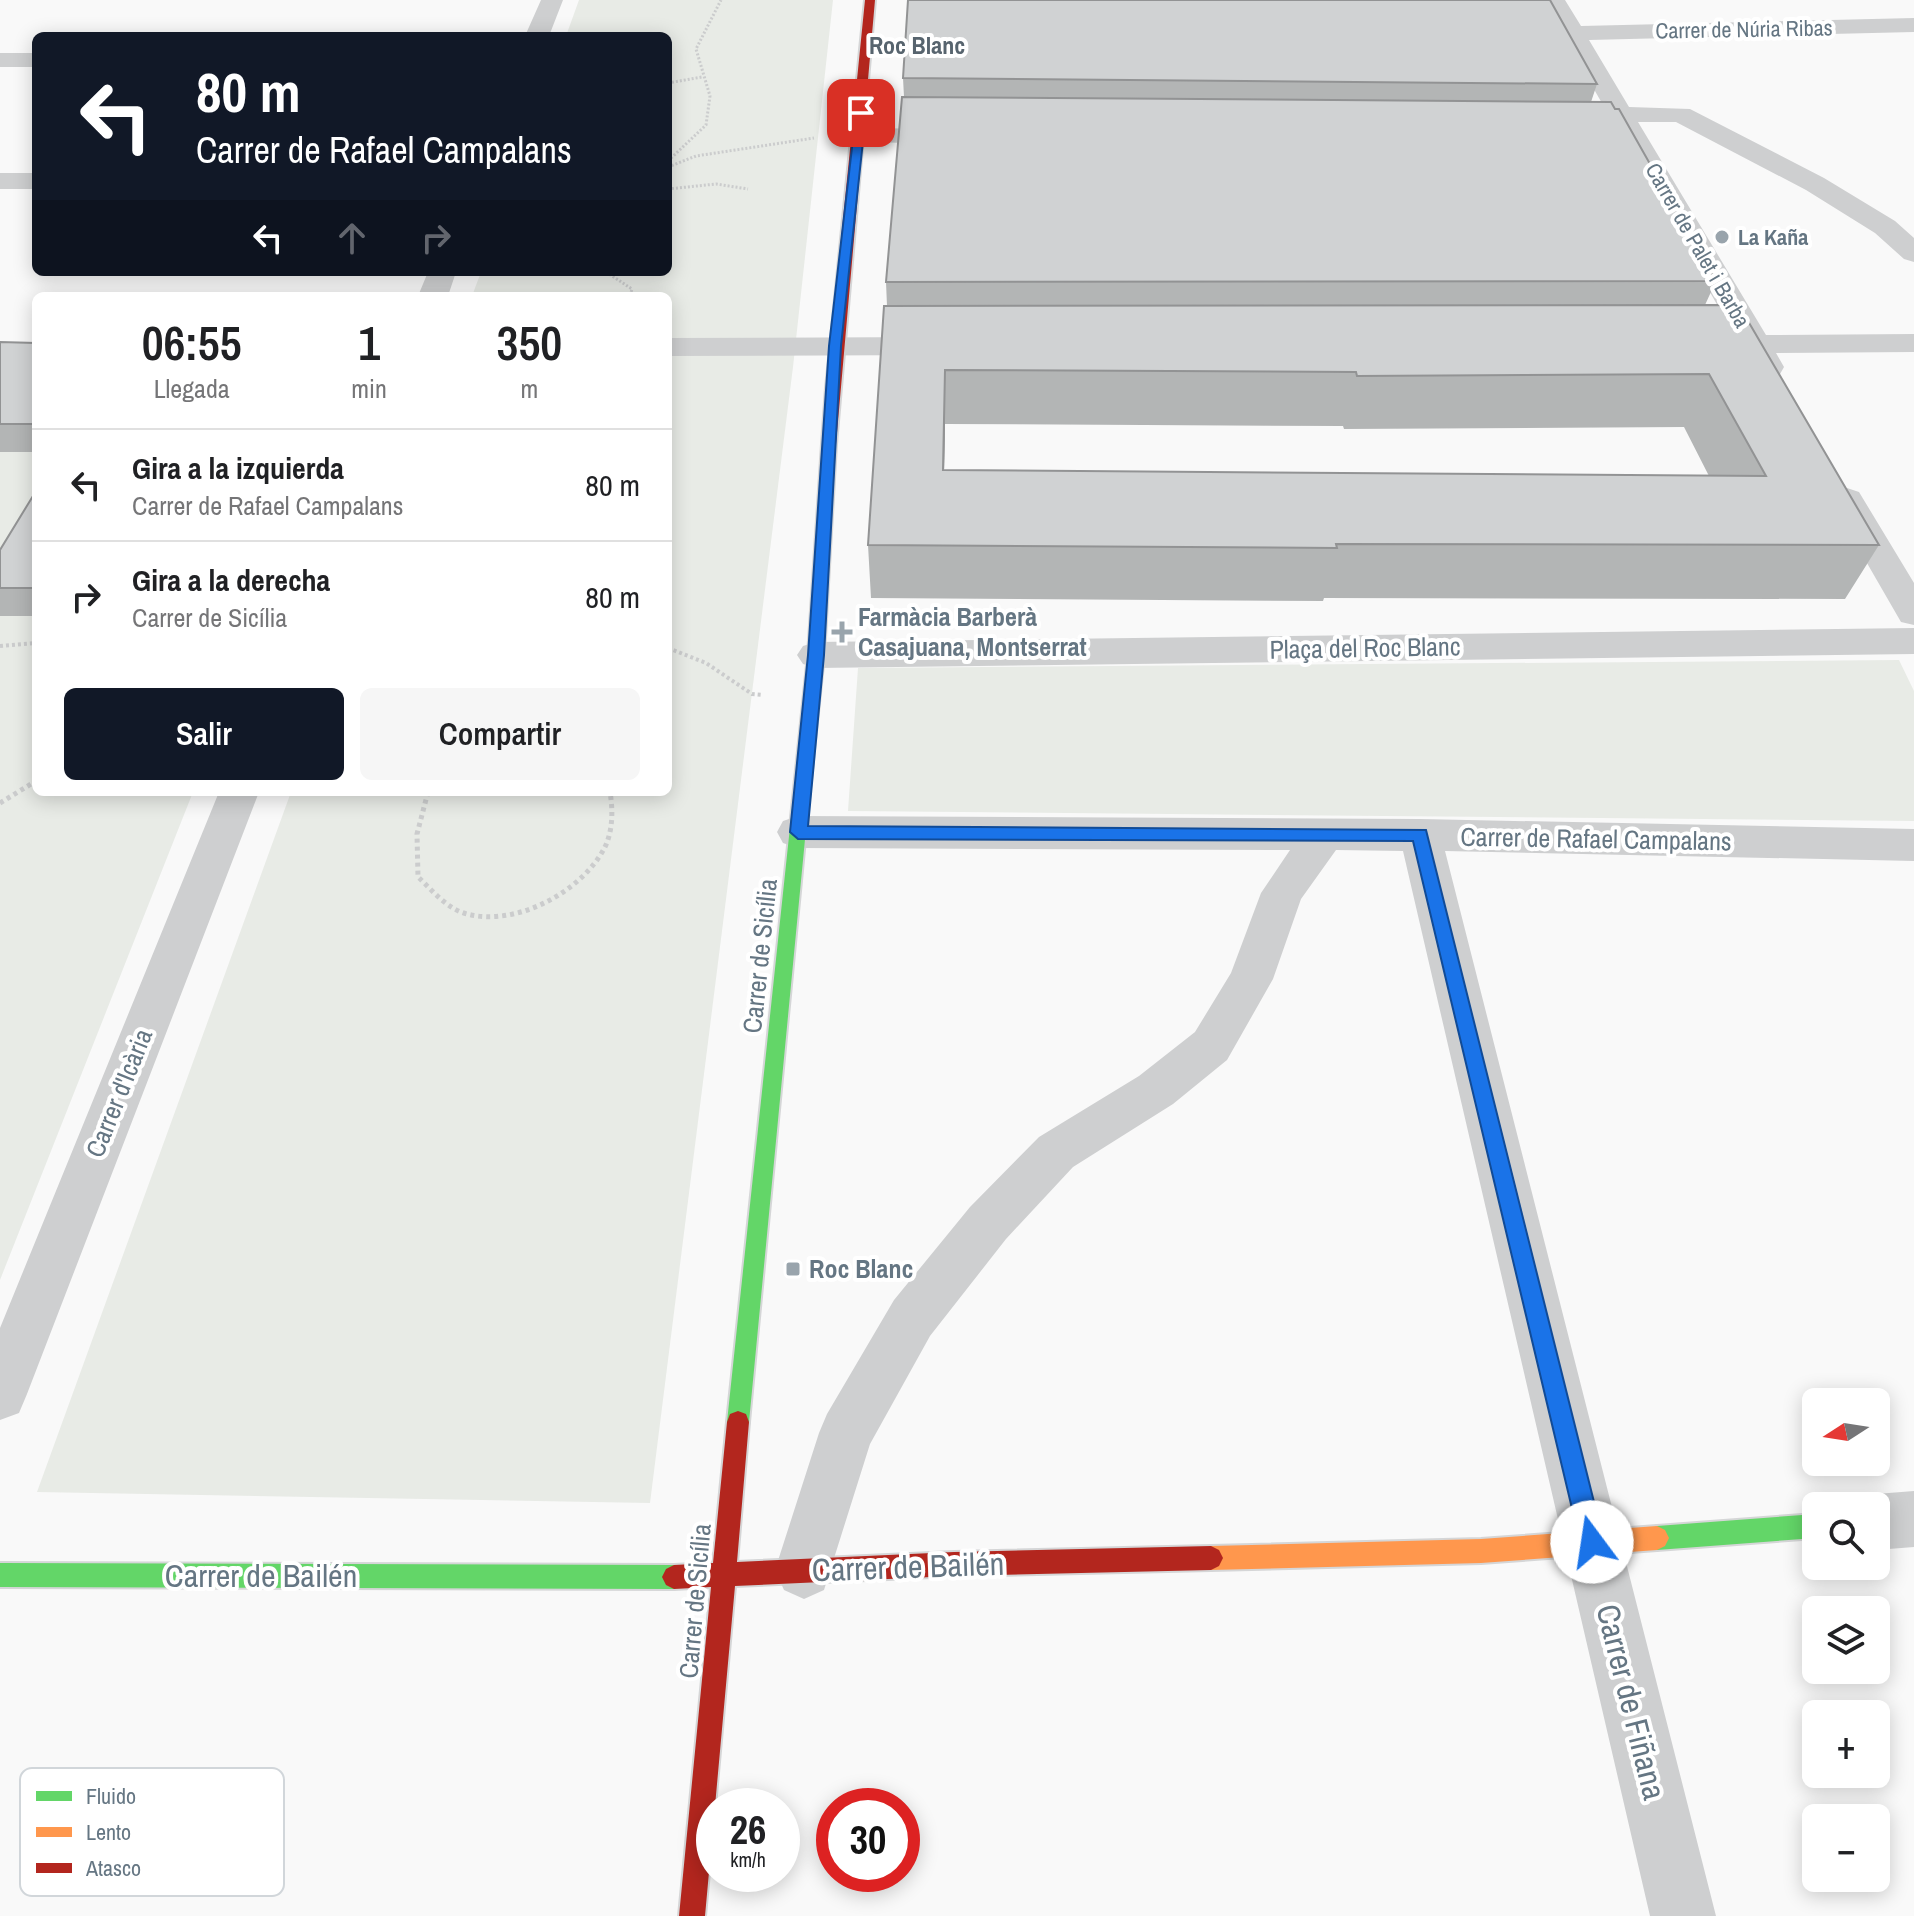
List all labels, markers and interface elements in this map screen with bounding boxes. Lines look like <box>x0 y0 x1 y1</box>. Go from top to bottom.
street label: Carrer de Núria Ribas <box>1655 12 1833 46</box>
district label: Roc Blanc <box>869 29 965 61</box>
text: 80 m <box>196 54 301 129</box>
icon: left <box>64 64 168 168</box>
pin <box>827 79 895 147</box>
icon: arrive <box>839 91 883 135</box>
text: Carrer de Rafael Campalans <box>196 126 572 174</box>
street label: Carrer de Palet i Barba <box>1639 157 1757 333</box>
icon: left <box>246 216 290 260</box>
icon: ahead <box>330 216 374 260</box>
icon: right <box>414 216 458 260</box>
place label: La Kaña <box>1738 222 1808 252</box>
marker: La Kaña <box>1713 228 1731 246</box>
text: 06:55 <box>142 310 242 375</box>
text: 1 <box>358 310 380 375</box>
text: 350 <box>497 310 562 375</box>
text: Llegada <box>154 371 230 406</box>
text: min <box>351 371 387 406</box>
text: m <box>521 371 538 406</box>
text: Gira a la izquierda <box>132 448 344 488</box>
icon: left <box>64 463 108 507</box>
text: 80 m <box>585 465 640 505</box>
text: Carrer de Rafael Campalans <box>132 488 403 523</box>
text: Gira a la derecha <box>132 560 330 600</box>
icon: right <box>64 575 108 619</box>
text: 80 m <box>585 577 640 617</box>
place label: Farmàcia Barberà Casajuana, Montserrat <box>858 599 1087 664</box>
text: Carrer de Sicília <box>132 600 287 635</box>
marker: Farmàcia Barberà Casajuana, Montserrat <box>833 623 851 641</box>
street label: Plaça del Roc Blanc <box>1269 628 1461 667</box>
button: Salir <box>64 688 344 780</box>
button: Compartir <box>360 688 640 780</box>
street label: Carrer de Rafael Campalans <box>1460 819 1732 858</box>
street label: Carrer de Sicília <box>734 877 785 1035</box>
street label: Carrer d'Icària <box>77 1023 160 1162</box>
place label: Roc Blanc <box>809 1251 913 1286</box>
marker: Roc Blanc <box>784 1260 802 1278</box>
north arrow <box>1802 1388 1890 1476</box>
map controls <box>1802 1388 1890 1892</box>
button: search <box>1802 1492 1890 1580</box>
position arrow <box>1550 1500 1634 1584</box>
street label: Carrer de Sicília <box>670 1522 719 1680</box>
street label: Carrer de Bailén <box>811 1542 1005 1591</box>
street label: Carrer de Bailén <box>165 1554 357 1597</box>
button: layers <box>1802 1596 1890 1684</box>
street label: Carrer de Fiñana <box>1586 1600 1677 1804</box>
button: + <box>1802 1700 1890 1788</box>
legend <box>20 1768 284 1896</box>
text: Fluido <box>86 1781 136 1811</box>
speed limit sign: 30 <box>816 1788 920 1892</box>
text: 26 <box>730 1803 766 1856</box>
button: − <box>1802 1804 1890 1892</box>
text: Lento <box>86 1817 131 1847</box>
text: km/h <box>730 1846 766 1873</box>
text: Atasco <box>85 1853 141 1883</box>

